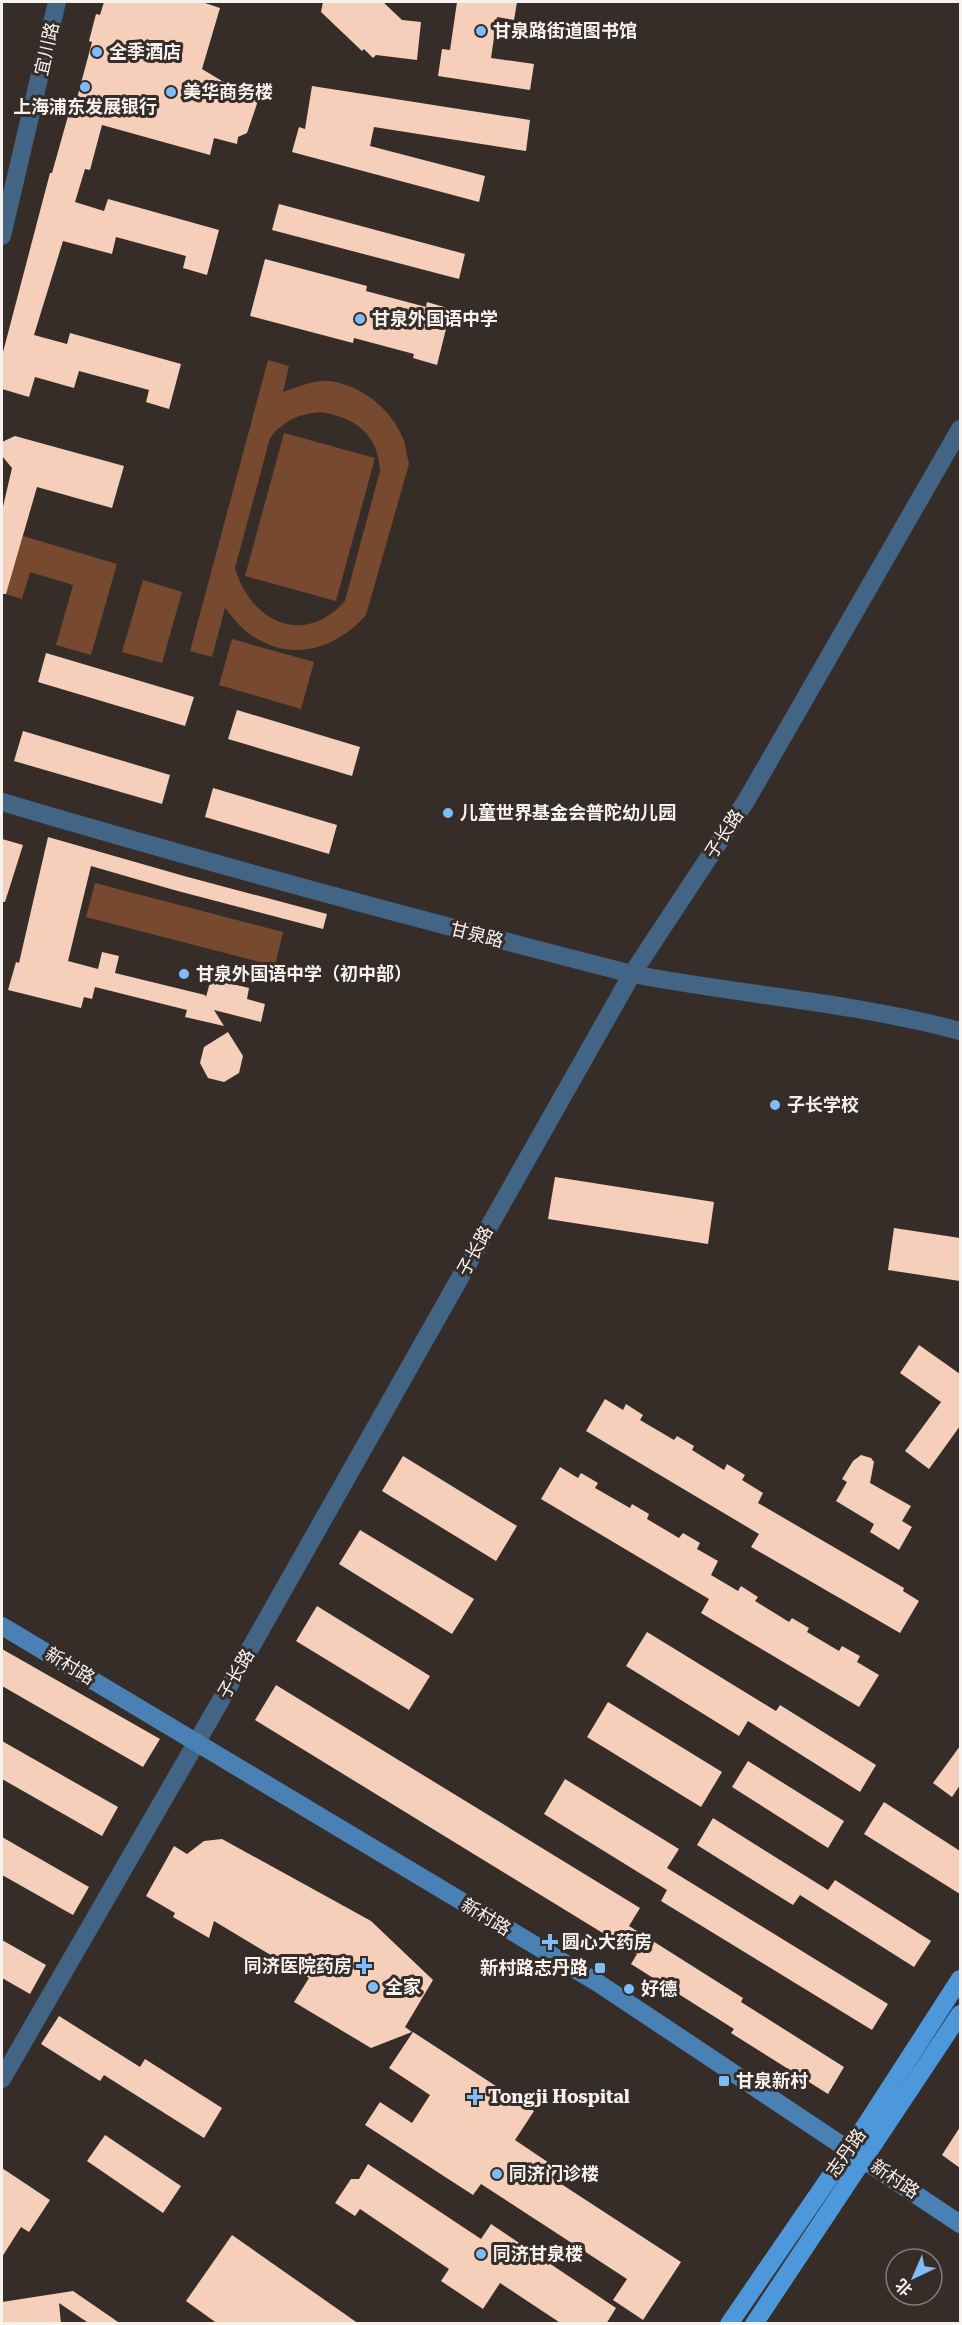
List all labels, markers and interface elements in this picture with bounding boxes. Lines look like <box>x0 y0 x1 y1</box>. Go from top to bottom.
street label: 宜川路 <box>30 20 63 78</box>
place label: 甘泉路街道图书馆 <box>493 20 637 41</box>
marker: 甘泉路街道图书馆 <box>474 24 488 38</box>
place label: 全季酒店 <box>109 41 181 62</box>
marker: 全季酒店 <box>90 45 104 59</box>
marker: 上海浦东发展银行 <box>78 80 92 94</box>
place label: 美华商务楼 <box>183 81 273 102</box>
marker: 美华商务楼 <box>164 85 178 99</box>
place label: 上海浦东发展银行 <box>13 96 157 117</box>
place label: 甘泉外国语中学 <box>372 308 498 329</box>
marker: 甘泉外国语中学 <box>353 312 367 326</box>
place label: 儿童世界基金会普陀幼儿园 <box>460 802 676 823</box>
street label: 子长路 <box>700 805 747 862</box>
marker: 儿童世界基金会普陀幼儿园 <box>441 806 455 820</box>
street label: 甘泉路 <box>448 918 506 951</box>
place label: 甘泉外国语中学（初中部） <box>196 963 412 984</box>
marker: 甘泉外国语中学（初中部） <box>177 967 191 981</box>
place label: 子长学校 <box>787 1094 859 1115</box>
marker: 子长学校 <box>768 1098 782 1112</box>
street label: 子长路 <box>452 1222 497 1279</box>
street label: 新村路 <box>42 1643 99 1688</box>
street label: 子长路 <box>213 1645 258 1702</box>
street label: 新村路 <box>458 1894 515 1939</box>
place label: 圆心大药房 <box>562 1931 652 1952</box>
marker: 圆心大药房 <box>543 1935 557 1949</box>
place label: 同济医院药房 <box>244 1955 352 1976</box>
place label: 新村路志丹路 <box>480 1957 588 1978</box>
marker: 同济医院药房 <box>357 1959 371 1973</box>
marker: 新村路志丹路 <box>593 1961 607 1975</box>
place label: 全家 <box>385 1976 421 1997</box>
place label: 好德 <box>641 1978 677 1999</box>
marker: 全家 <box>366 1980 380 1994</box>
marker: 好德 <box>622 1982 636 1996</box>
place label: 甘泉新村 <box>736 2070 808 2091</box>
marker: 甘泉新村 <box>717 2074 731 2088</box>
place label: Tongji Hospital <box>488 2086 630 2107</box>
marker: Tongji Hospital <box>466 2088 484 2106</box>
street label: 志丹路 <box>822 2125 870 2181</box>
street label: 新村路 <box>867 2155 924 2202</box>
place label: 同济门诊楼 <box>509 2163 599 2184</box>
marker: 同济门诊楼 <box>490 2167 504 2181</box>
place label: 同济甘泉楼 <box>493 2243 583 2264</box>
marker: 同济甘泉楼 <box>474 2247 488 2261</box>
north arrow <box>884 2247 944 2307</box>
text: 北 <box>892 2275 916 2300</box>

